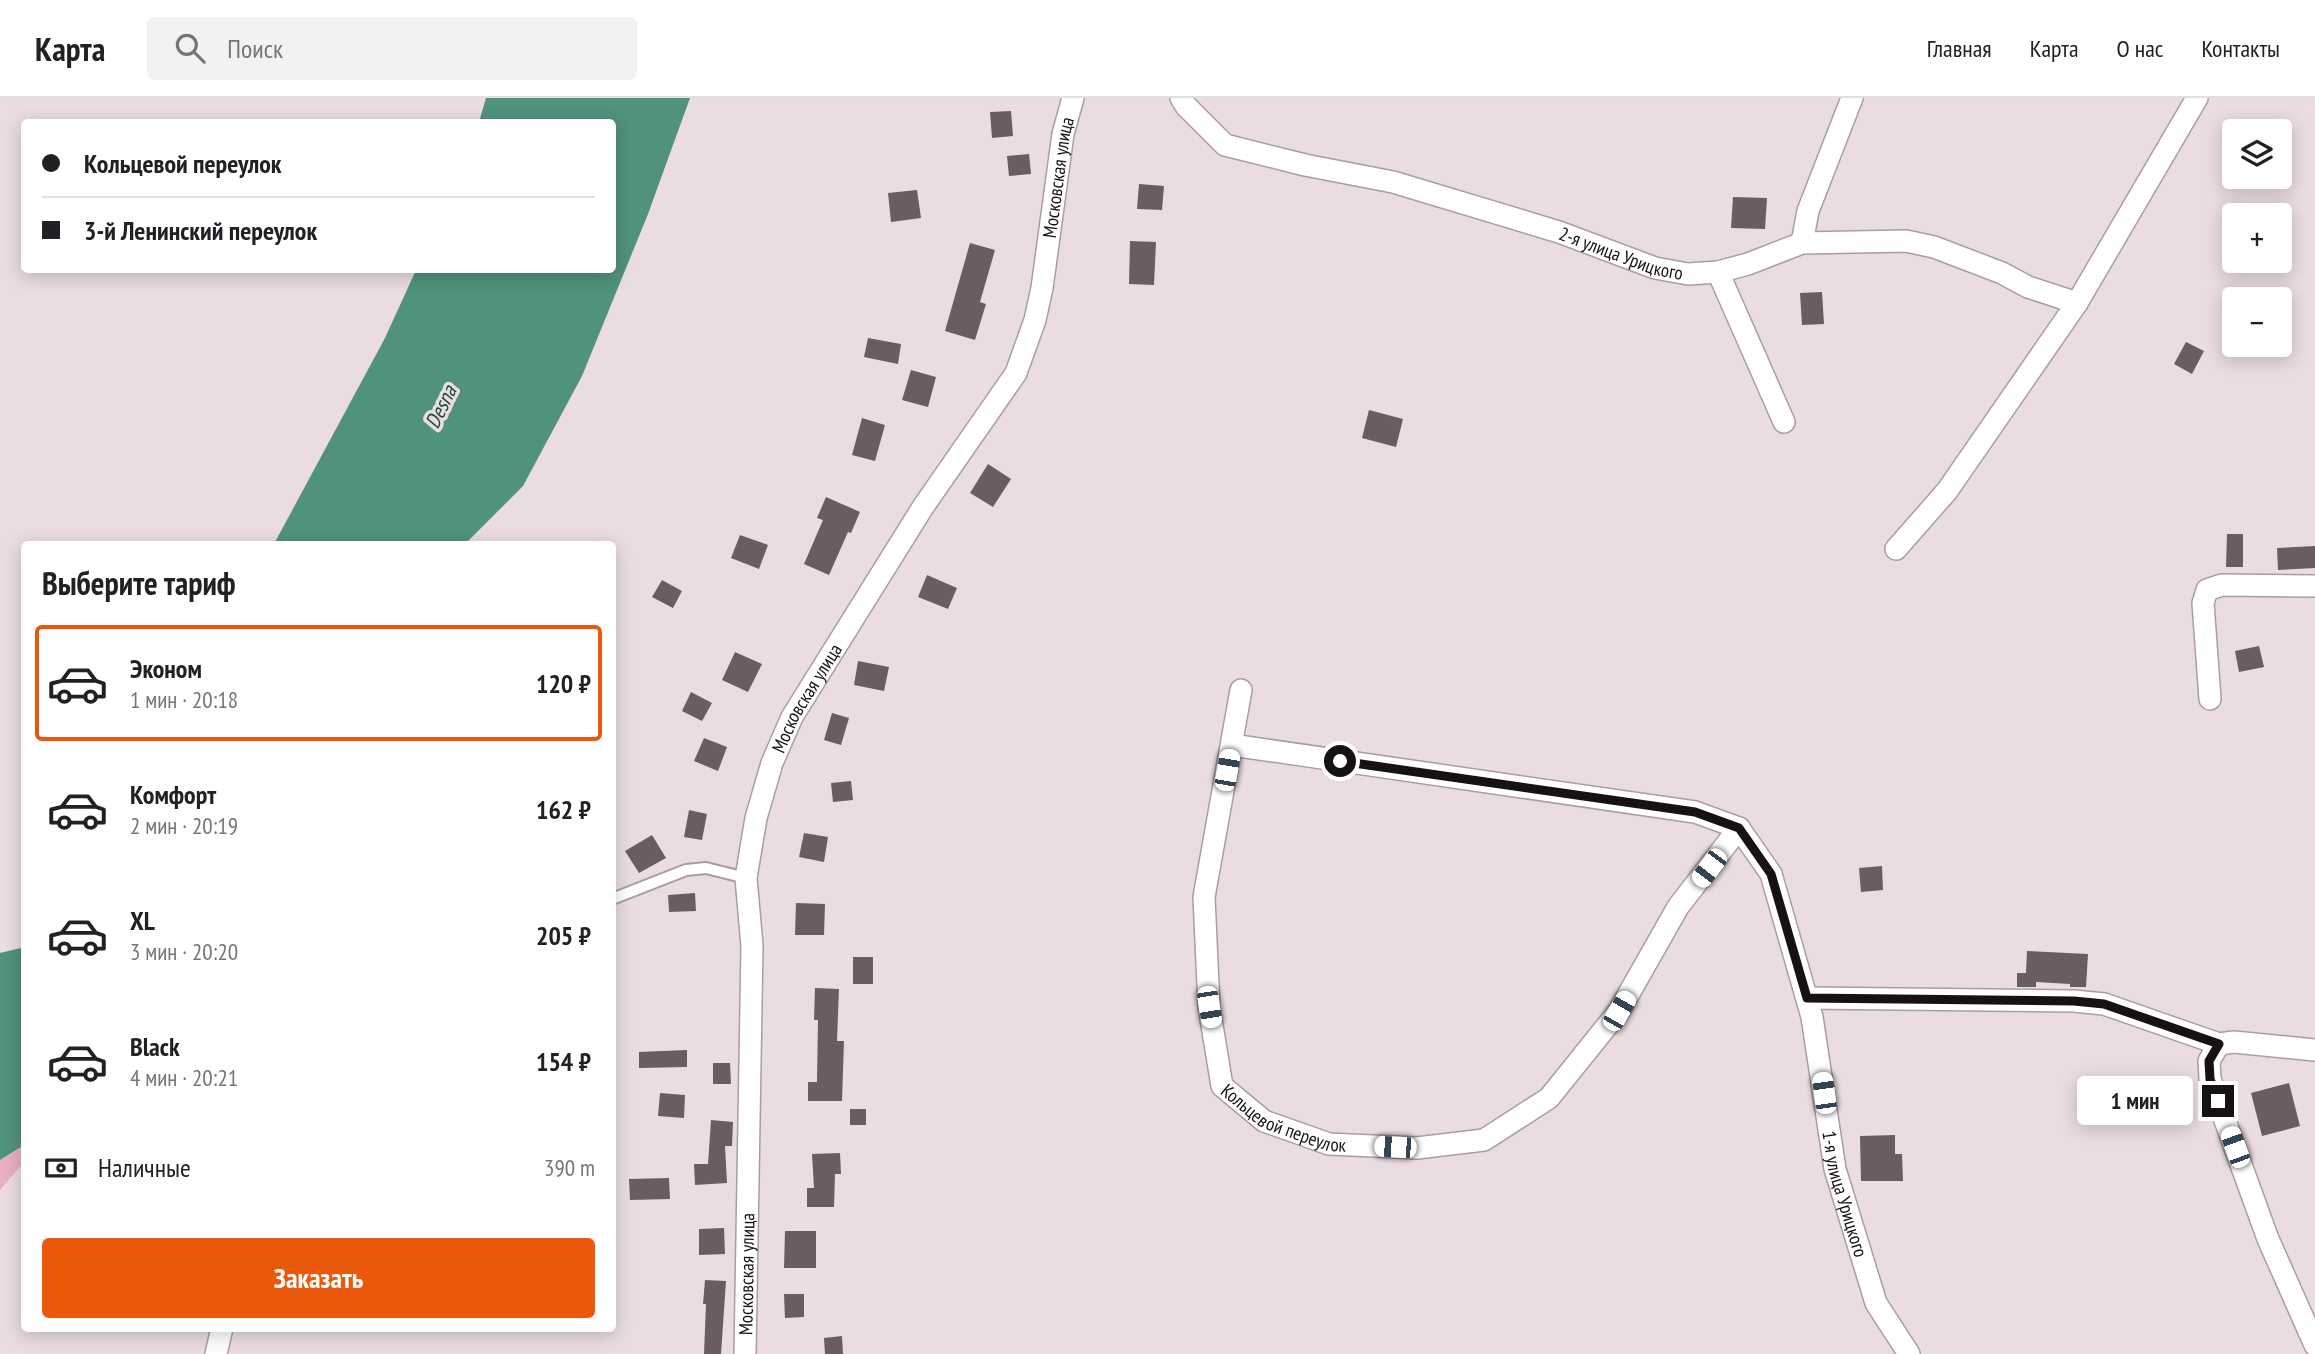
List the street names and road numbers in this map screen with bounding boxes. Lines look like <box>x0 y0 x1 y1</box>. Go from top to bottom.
street label: Московская улица <box>1037 114 1079 239</box>
street label: 2-я улица Урицкого <box>1556 221 1685 285</box>
street label: Московская улица <box>766 639 847 756</box>
street label: Кольцевой переулок <box>1216 1078 1347 1157</box>
street label: 1-я улица Урицкого <box>1817 1129 1873 1260</box>
street label: Московская улица <box>733 1213 759 1335</box>

